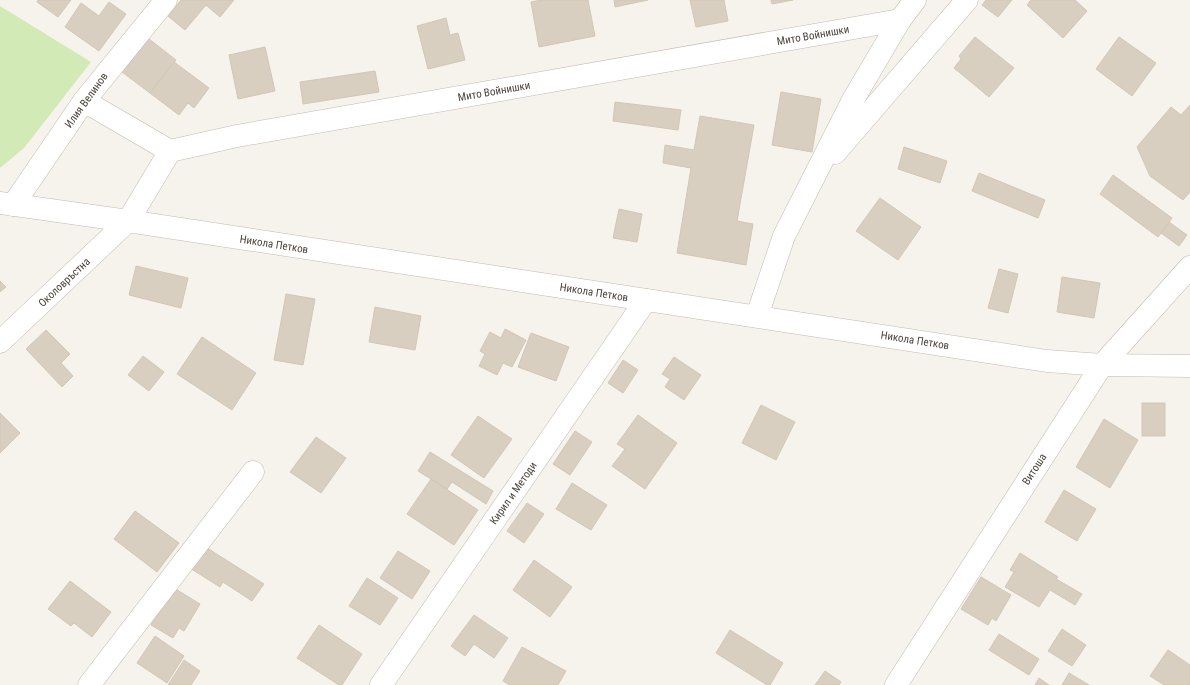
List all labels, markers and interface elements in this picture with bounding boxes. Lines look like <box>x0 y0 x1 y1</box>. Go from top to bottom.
street label: Мито Войнишки <box>776 23 850 48</box>
street label: Илия Велинов <box>62 70 111 130</box>
street label: Мито Войнишки <box>457 79 531 104</box>
street label: Никола Петков <box>239 233 309 256</box>
street label: Околовръстна <box>36 255 93 310</box>
street label: Никола Петков <box>559 281 629 304</box>
street label: Никола Петков <box>880 329 950 352</box>
street label: Витоша <box>1020 451 1049 487</box>
street label: Кирил и Методи <box>487 459 540 527</box>

